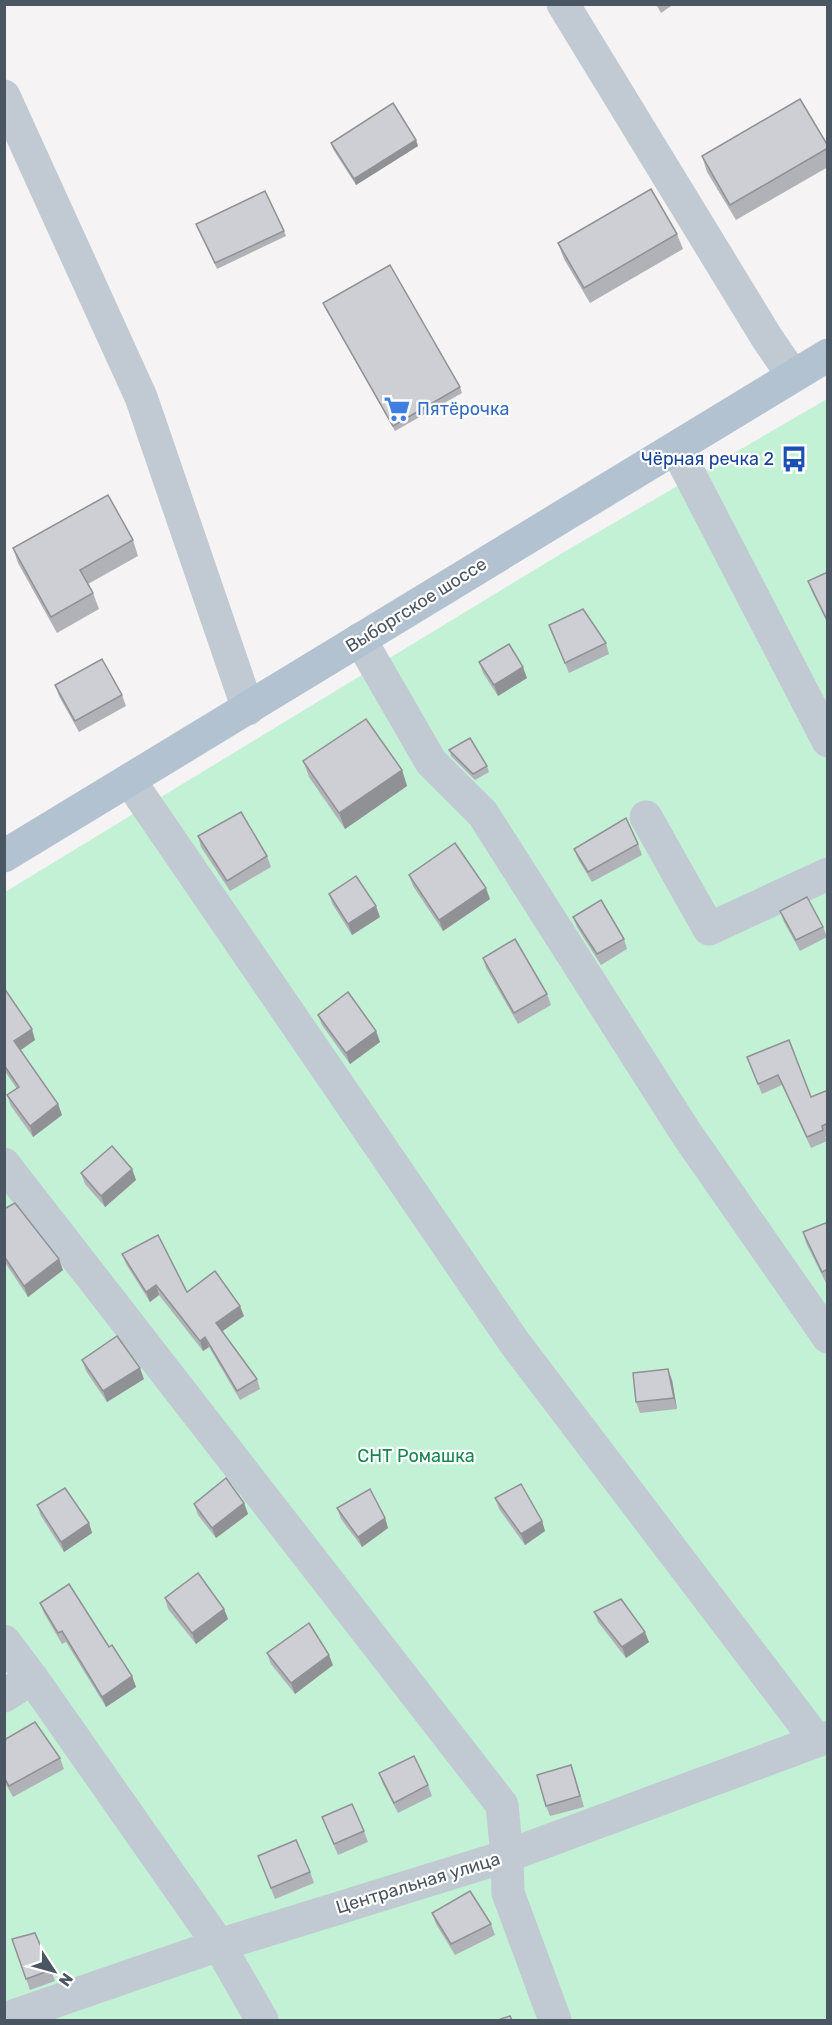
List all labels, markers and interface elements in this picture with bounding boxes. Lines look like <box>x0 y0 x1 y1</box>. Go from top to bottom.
supermarket icon: Пятёрочка <box>382 394 412 424</box>
place label: Пятёрочка <box>417 398 510 420</box>
bus stop icon: Чёрная речка 2 <box>779 444 809 474</box>
place label: Чёрная речка 2 <box>641 448 774 470</box>
street label: Выборгское шоссе <box>341 553 491 657</box>
park label: СНТ Ромашка <box>357 1445 475 1467</box>
street label: Центральная улица <box>333 1848 503 1918</box>
north arrow <box>24 1941 84 2001</box>
text: N <box>55 1969 77 1990</box>

